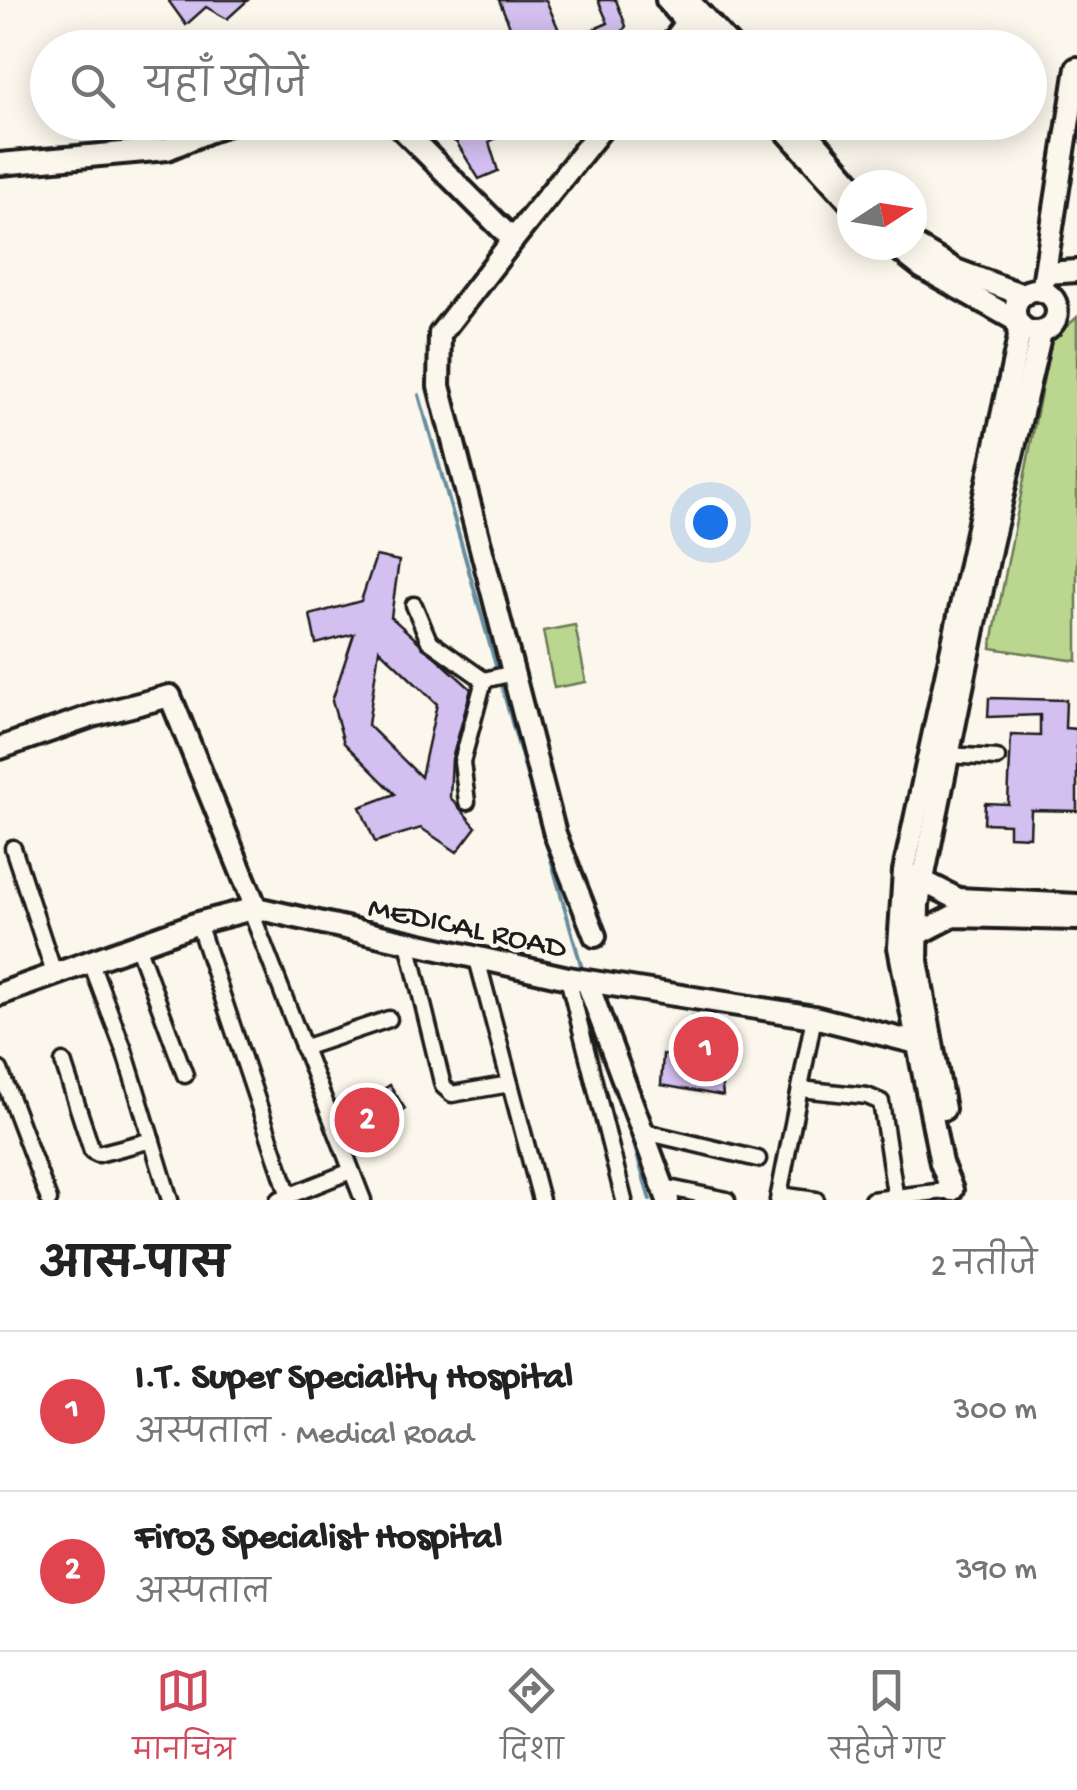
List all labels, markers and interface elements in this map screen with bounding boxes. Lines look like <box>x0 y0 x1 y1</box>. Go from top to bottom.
search box <box>30 30 1047 140</box>
icon: search <box>65 58 120 113</box>
text: यहाँ खोजें <box>145 66 308 110</box>
north arrow <box>837 170 927 260</box>
your location <box>685 497 736 548</box>
street label: MEDICAL ROAD <box>364 890 570 970</box>
pin: 1 <box>674 1012 738 1086</box>
pin: 2 <box>334 1082 400 1158</box>
text: आस-पास <box>40 1244 228 1293</box>
text: 2 नतीजे <box>931 1249 1037 1287</box>
text: I.T. Super Speciality Hospital <box>135 1357 573 1401</box>
text: 1 <box>66 1392 79 1430</box>
text: 300 m <box>954 1392 1037 1430</box>
text: अस्पताल · Medical Road <box>135 1417 474 1455</box>
text: Firoz Specialist Hospital <box>135 1517 502 1561</box>
text: 2 <box>65 1552 80 1590</box>
text: 390 m <box>956 1552 1037 1590</box>
text: अस्पताल <box>135 1577 271 1615</box>
tab: मानचित्र <box>133 1663 235 1780</box>
tab: दिशा <box>500 1663 564 1780</box>
tab: सहेजे गए <box>829 1663 944 1780</box>

